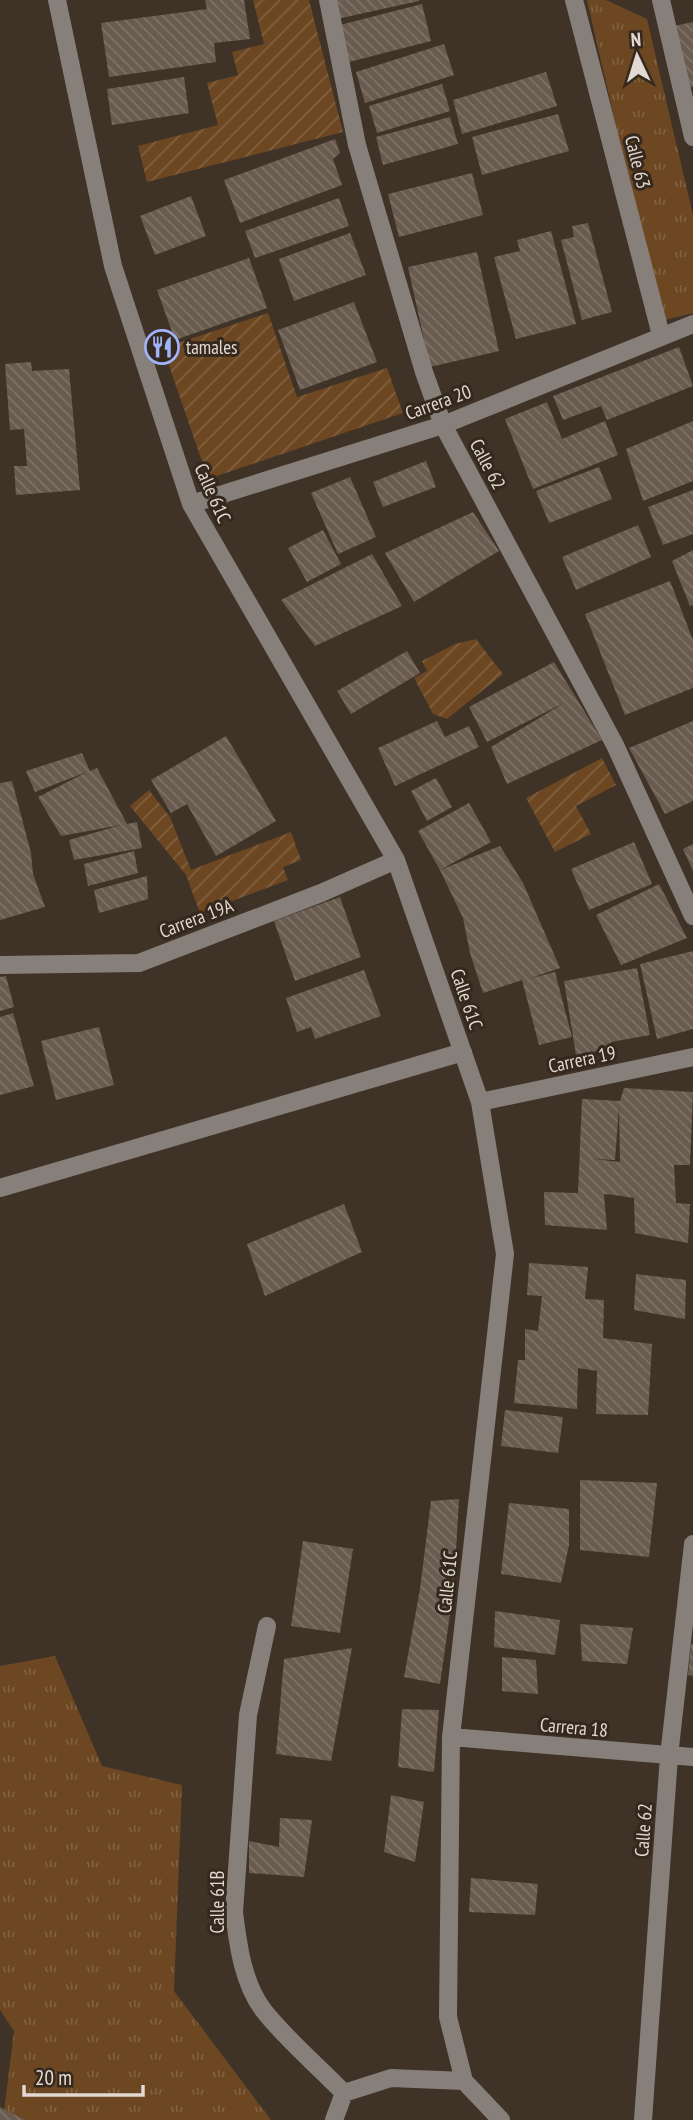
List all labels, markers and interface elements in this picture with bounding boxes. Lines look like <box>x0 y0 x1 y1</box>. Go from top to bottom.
north arrow <box>602 21 672 91</box>
text: N <box>630 27 642 51</box>
street label: Calle 63 <box>620 133 656 191</box>
restaurant icon: tamales <box>143 328 181 366</box>
place label: tamales <box>186 335 238 359</box>
street label: Carrera 20 <box>402 379 474 425</box>
street label: Calle 62 <box>465 435 511 493</box>
street label: Calle 61C <box>189 460 237 527</box>
street label: Carrera 19A <box>156 893 236 943</box>
street label: Calle 61C <box>445 966 489 1033</box>
street label: Carrera 19 <box>546 1040 618 1078</box>
street label: Calle 61C <box>432 1549 462 1614</box>
street label: Carrera 18 <box>539 1712 609 1742</box>
street label: Calle 62 <box>629 1802 657 1858</box>
street label: Calle 61B <box>205 1871 229 1933</box>
scale bar <box>24 2054 144 2098</box>
text: 20 m <box>35 2064 72 2091</box>

